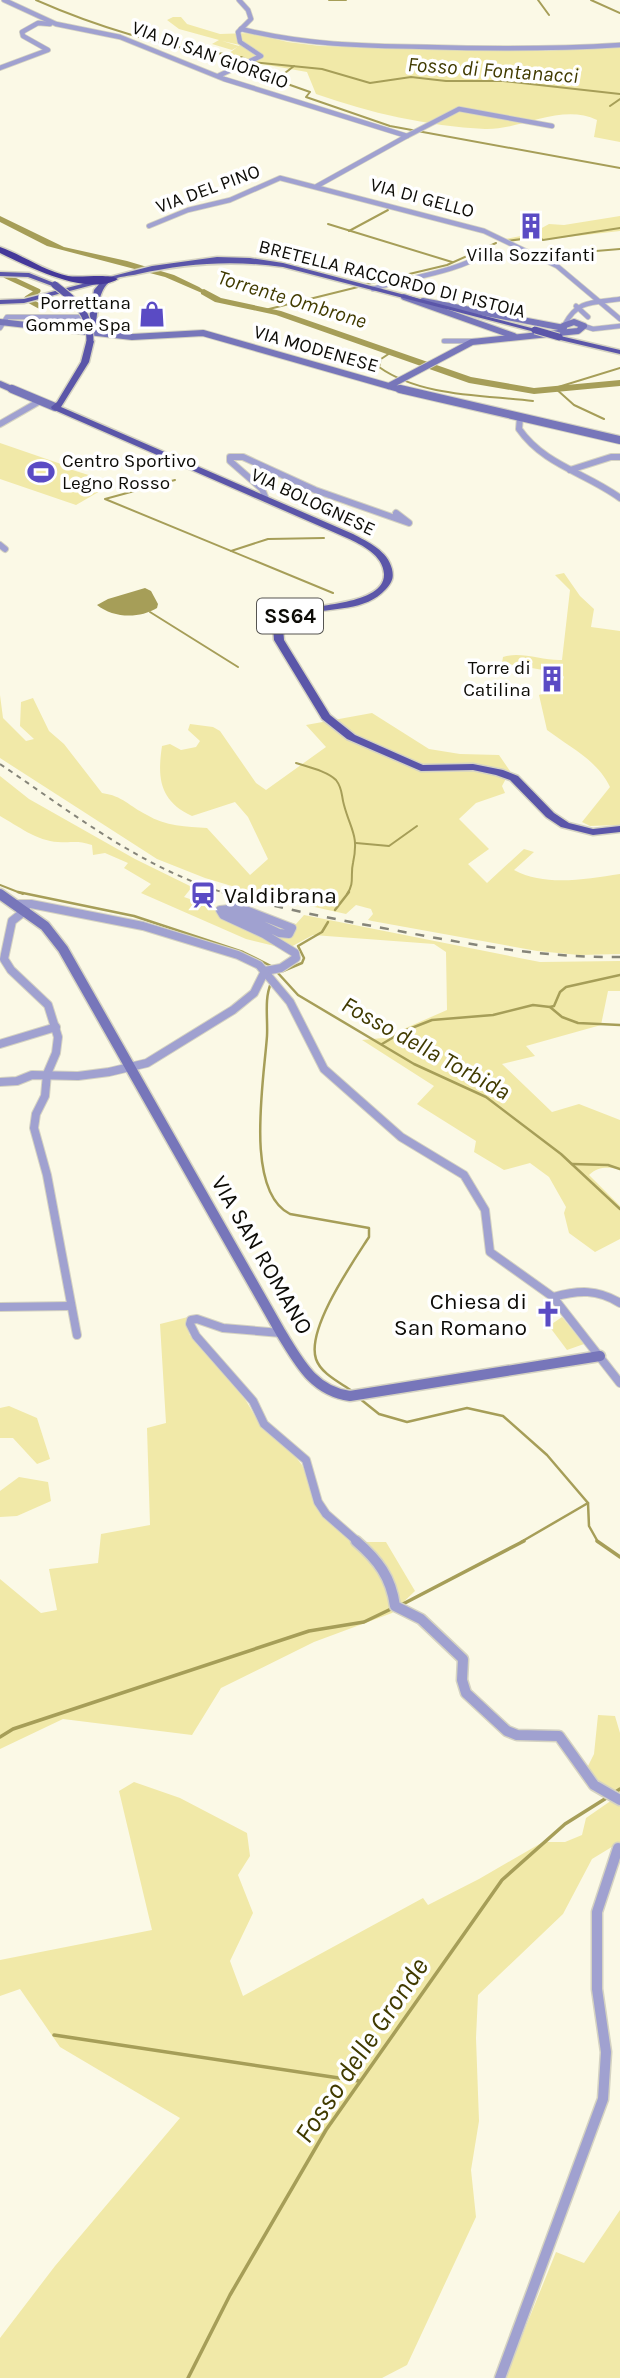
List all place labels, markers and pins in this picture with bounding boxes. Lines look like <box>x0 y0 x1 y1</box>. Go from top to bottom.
building icon: Villa Sozzifanti <box>516 211 546 241</box>
place label: Villa Sozzifanti <box>467 244 595 266</box>
place label: Porrettana Gomme Spa <box>26 292 131 336</box>
shop icon: Porrettana Gomme Spa <box>137 299 167 329</box>
place label: Centro Sportivo Legno Rosso <box>62 450 196 494</box>
sports icon: Centro Sportivo Legno Rosso <box>26 457 56 487</box>
place label: Torre di Catilina <box>463 657 531 701</box>
building icon: Torre di Catilina <box>537 664 567 694</box>
station icon: Valdibrana <box>188 880 218 910</box>
place label: Valdibrana <box>224 882 337 909</box>
place label: Chiesa di San Romano <box>394 1288 527 1341</box>
church icon: Chiesa di San Romano <box>533 1299 563 1329</box>

